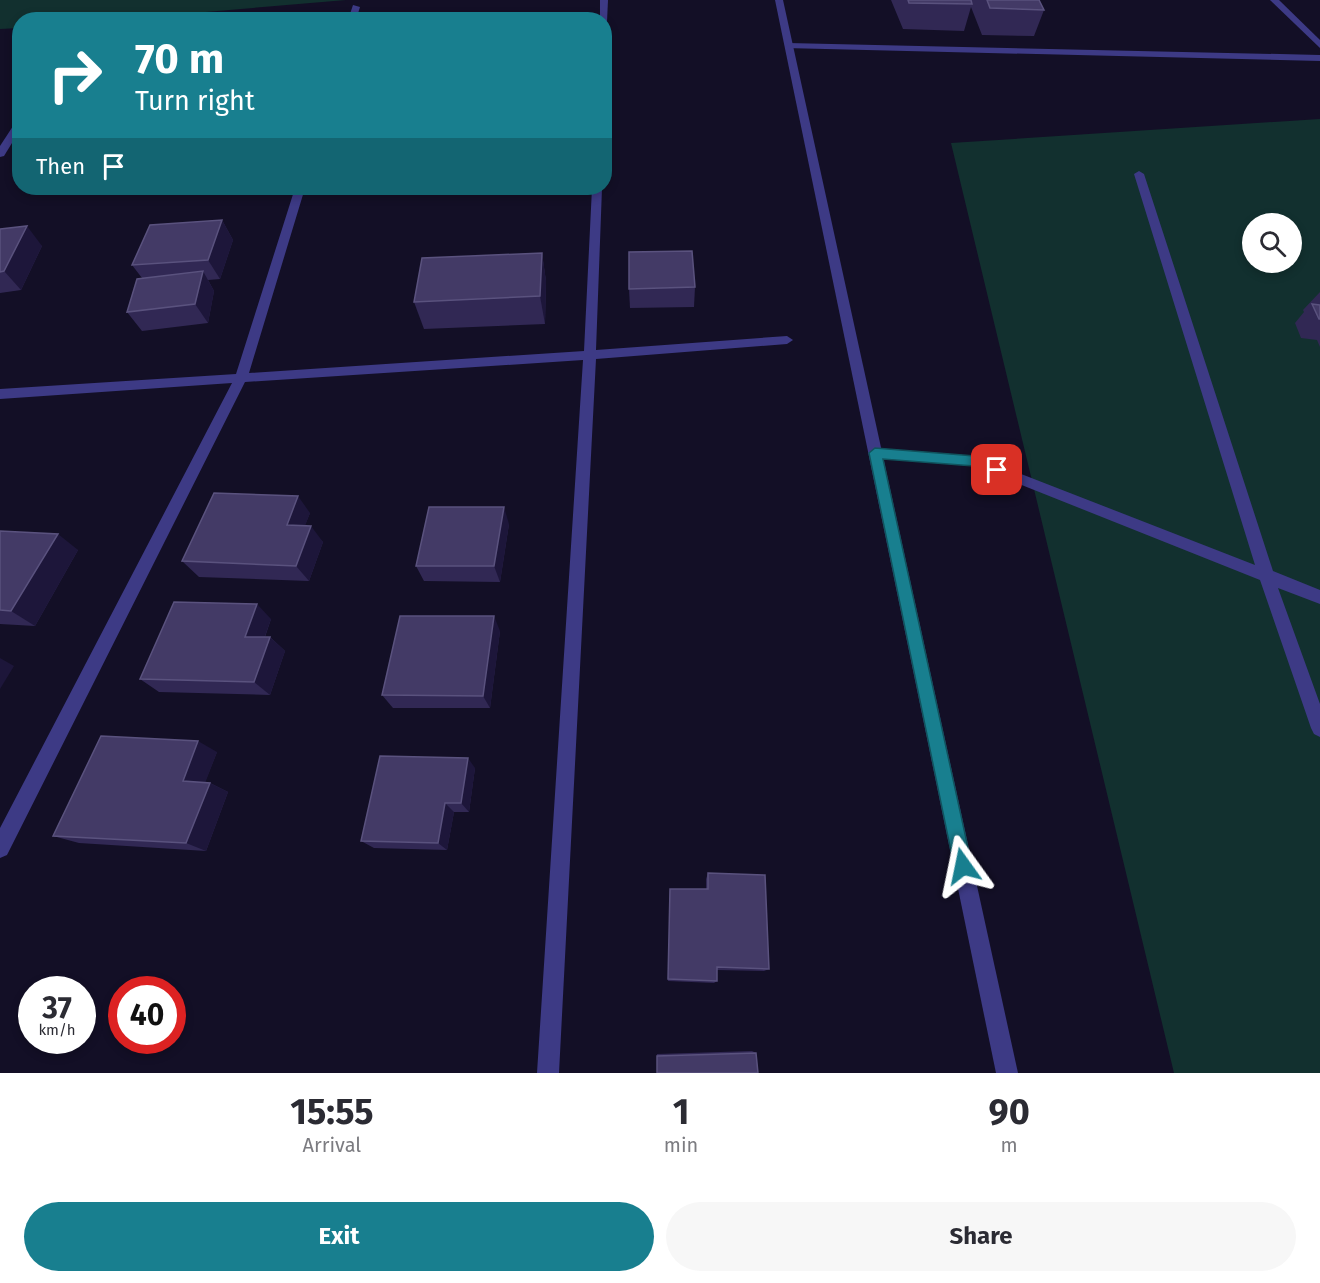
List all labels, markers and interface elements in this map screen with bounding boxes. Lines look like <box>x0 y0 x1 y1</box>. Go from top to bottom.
text: 70 m <box>135 34 224 84</box>
icon: right <box>36 36 114 114</box>
text: Turn right <box>135 85 255 117</box>
icon: arrive <box>97 150 130 183</box>
text: Then <box>36 153 85 180</box>
map controls <box>1242 213 1302 273</box>
button: search <box>1242 213 1302 273</box>
pin <box>971 444 1022 495</box>
icon: arrive <box>980 453 1013 486</box>
position arrow <box>931 834 995 898</box>
speed limit sign: 40 <box>108 976 186 1054</box>
text: 37 <box>42 990 72 1026</box>
text: km/h <box>38 1021 76 1039</box>
text: 15:55 <box>290 1090 374 1134</box>
text: 1 <box>673 1090 689 1134</box>
text: 90 <box>989 1090 1030 1134</box>
text: Arrival <box>303 1133 361 1157</box>
text: min <box>664 1133 698 1157</box>
text: m <box>1001 1133 1018 1157</box>
button: Exit <box>24 1202 654 1271</box>
button: Share <box>666 1202 1296 1271</box>

